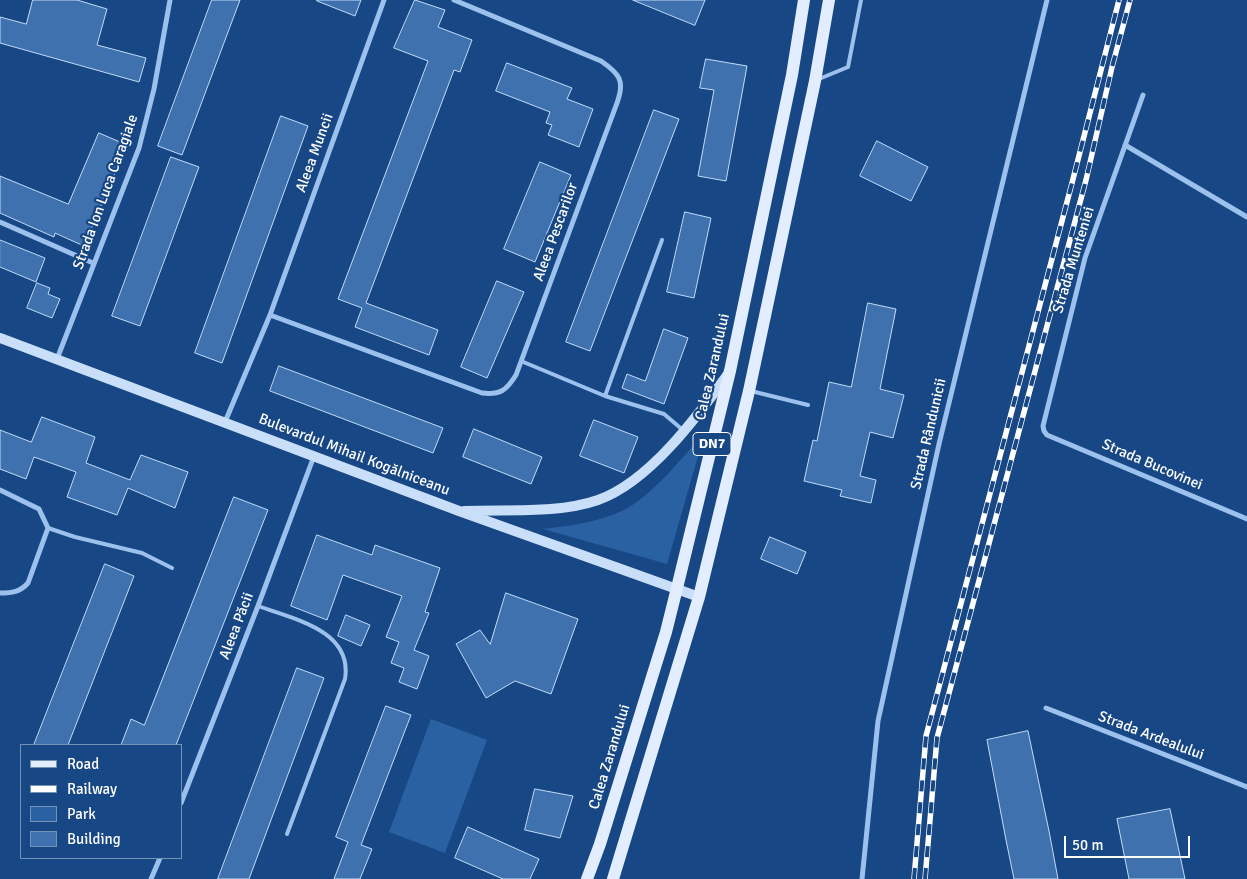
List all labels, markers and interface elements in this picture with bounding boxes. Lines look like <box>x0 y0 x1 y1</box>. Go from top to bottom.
street label: Aleea Muncii <box>292 111 338 195</box>
street label: Strada Ion Luca Caragiale <box>70 112 142 272</box>
street label: Aleea Pescarilor <box>530 180 582 284</box>
street label: Strada Munteniei <box>1049 205 1099 315</box>
street label: Calea Zarandului <box>692 312 734 422</box>
street label: Strada Rândunicii <box>907 377 951 491</box>
street label: Bulevardul Mihail Kogălniceanu <box>256 410 452 500</box>
road number: DN7 <box>693 432 731 456</box>
street label: Strada Bucovinei <box>1099 436 1205 494</box>
street label: Aleea Păcii <box>216 590 258 662</box>
street label: Calea Zarandului <box>585 702 635 812</box>
street label: Strada Ardealului <box>1096 708 1206 764</box>
legend <box>20 744 182 859</box>
text: Road <box>67 755 99 773</box>
text: Railway <box>67 780 117 798</box>
text: Park <box>67 805 96 823</box>
scale bar <box>1067 826 1193 858</box>
text: Building <box>67 830 121 848</box>
text: 50 m <box>1072 836 1103 854</box>

